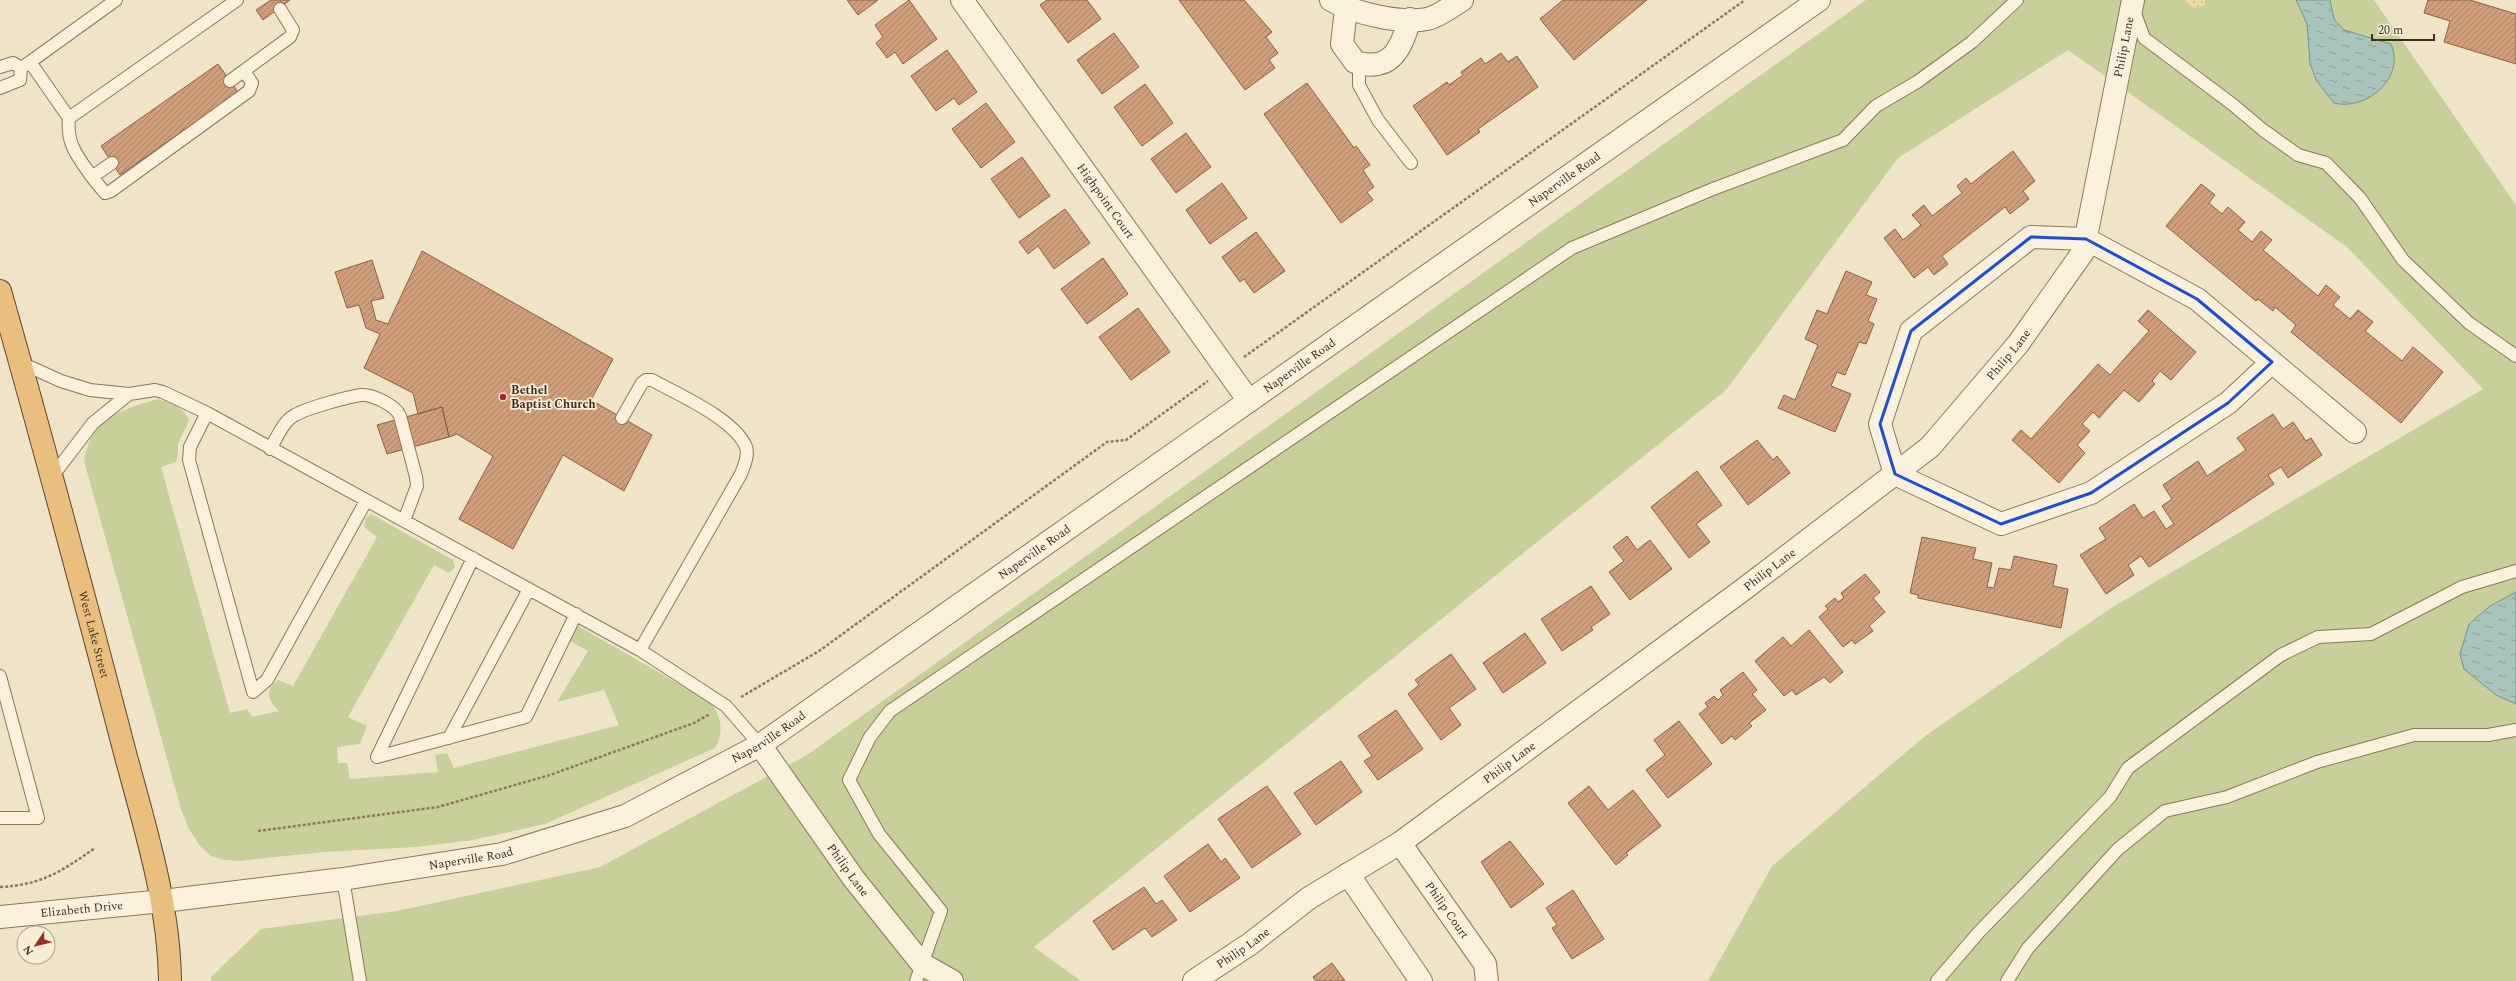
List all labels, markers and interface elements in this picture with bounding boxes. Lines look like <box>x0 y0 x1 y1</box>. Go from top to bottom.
street label: Philip Lane <box>2109 15 2140 79</box>
scale bar <box>2372 16 2434 42</box>
text: 20 m <box>2378 21 2403 40</box>
street label: Naperville Road <box>1524 147 1605 212</box>
street label: Highpoint Court <box>1072 159 1139 243</box>
street label: Philip Lane <box>1982 325 2036 385</box>
street label: Naperville Road <box>1259 334 1340 398</box>
place label: Bethel Baptist Church <box>511 381 596 414</box>
marker: Bethel Baptist Church <box>498 392 508 402</box>
street label: Naperville Road <box>994 520 1075 585</box>
street label: Philip Lane <box>1740 544 1800 596</box>
street label: West Lake Street <box>73 589 114 681</box>
street label: Naperville Road <box>728 706 810 768</box>
street label: Philip Lane <box>1479 737 1540 789</box>
street label: Philip Lane <box>822 840 874 901</box>
street label: Naperville Road <box>428 842 516 875</box>
street label: Philip Court <box>1420 878 1474 943</box>
street label: Elizabeth Drive <box>39 896 124 923</box>
street label: Philip Lane <box>1213 923 1274 974</box>
north arrow <box>16 925 56 965</box>
text: N <box>19 942 38 959</box>

